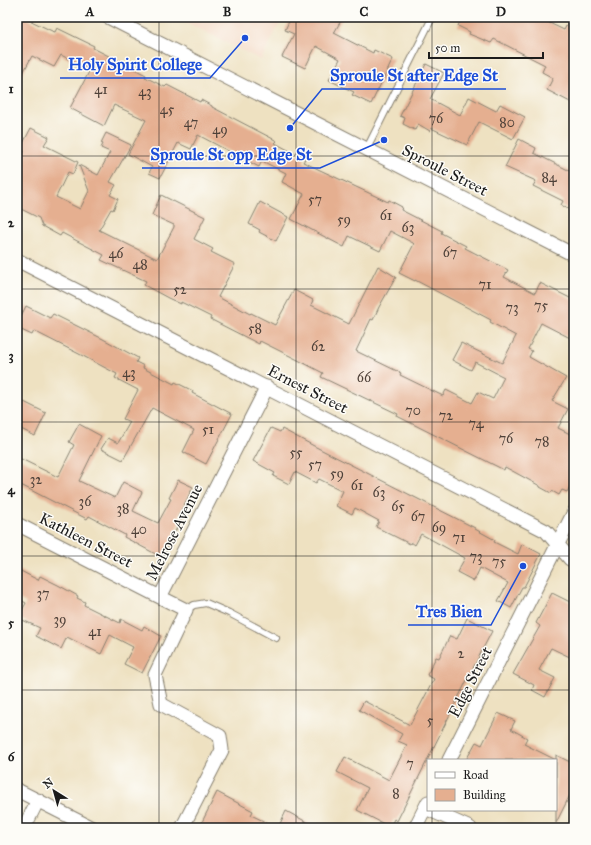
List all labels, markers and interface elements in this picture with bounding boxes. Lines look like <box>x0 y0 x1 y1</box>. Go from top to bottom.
text: A <box>85 4 95 20</box>
text: B <box>223 4 232 20</box>
text: C <box>360 4 369 20</box>
text: D <box>496 4 506 20</box>
scale bar <box>429 34 543 60</box>
text: 50 m <box>435 41 460 55</box>
callout: Holy Spirit College <box>60 49 210 78</box>
text: Holy Spirit College <box>68 54 202 75</box>
callout: Sproule St after Edge St <box>322 60 506 89</box>
text: Sproule St after Edge St <box>330 65 499 86</box>
text: 1 <box>8 81 14 97</box>
house number: 41 <box>94 81 108 98</box>
house number: 43 <box>138 83 152 100</box>
house number: 45 <box>160 101 175 118</box>
house number: 76 <box>429 110 444 127</box>
house number: 47 <box>184 114 198 131</box>
house number: 80 <box>499 114 515 131</box>
house number: 49 <box>212 121 228 138</box>
callout: Sproule St opp Edge St <box>142 139 320 168</box>
street label: Sproule Street <box>399 140 491 200</box>
text: Sproule St opp Edge St <box>150 144 313 165</box>
house number: 84 <box>541 169 558 186</box>
house number: 57 <box>308 191 322 208</box>
house number: 61 <box>380 207 393 224</box>
house number: 59 <box>337 211 351 228</box>
text: 2 <box>8 215 15 231</box>
house number: 63 <box>402 219 414 236</box>
house number: 67 <box>443 244 457 261</box>
house number: 46 <box>109 245 124 262</box>
house number: 48 <box>132 256 148 273</box>
house number: 71 <box>478 276 492 293</box>
house number: 52 <box>173 281 187 298</box>
house number: 75 <box>534 297 548 314</box>
house number: 73 <box>505 299 519 316</box>
house number: 58 <box>248 320 262 337</box>
house number: 62 <box>311 338 325 355</box>
text: 3 <box>8 348 14 364</box>
street label: Ernest Street <box>265 361 352 417</box>
house number: 43 <box>122 364 136 381</box>
house number: 66 <box>357 369 372 386</box>
house number: 70 <box>405 402 421 419</box>
house number: 72 <box>439 407 453 424</box>
house number: 74 <box>469 415 485 432</box>
house number: 51 <box>202 421 214 438</box>
house number: 76 <box>499 430 514 447</box>
house number: 78 <box>535 433 549 450</box>
house number: 55 <box>289 444 303 461</box>
house number: 57 <box>308 456 322 473</box>
house number: 59 <box>330 465 344 482</box>
house number: 32 <box>30 471 42 488</box>
house number: 61 <box>351 477 364 494</box>
street label: Melrose Avenue <box>142 480 207 583</box>
text: 4 <box>7 482 15 498</box>
house number: 63 <box>373 484 385 501</box>
house number: 36 <box>79 493 92 510</box>
house number: 65 <box>391 498 405 515</box>
house number: 38 <box>116 500 130 517</box>
street label: Kathleen Street <box>36 508 136 572</box>
house number: 67 <box>411 508 425 525</box>
house number: 69 <box>432 519 446 536</box>
house number: 40 <box>131 521 147 538</box>
house number: 71 <box>452 529 466 546</box>
house number: 73 <box>469 548 483 565</box>
house number: 75 <box>492 553 506 570</box>
house number: 37 <box>36 585 50 602</box>
callout: Tres Bien <box>408 596 491 625</box>
text: Tres Bien <box>415 601 483 622</box>
house number: 39 <box>53 611 67 628</box>
text: 5 <box>8 615 15 631</box>
house number: 41 <box>88 623 102 640</box>
street label: Edge Street <box>444 643 497 721</box>
house number: 2 <box>458 645 465 662</box>
house number: 5 <box>427 712 434 729</box>
text: 6 <box>8 749 16 765</box>
house number: 7 <box>406 755 414 772</box>
legend <box>427 759 557 811</box>
text: Road <box>463 768 489 782</box>
north arrow <box>34 771 74 811</box>
text: N <box>41 775 56 791</box>
house number: 8 <box>392 785 400 802</box>
text: Building <box>463 788 506 803</box>

